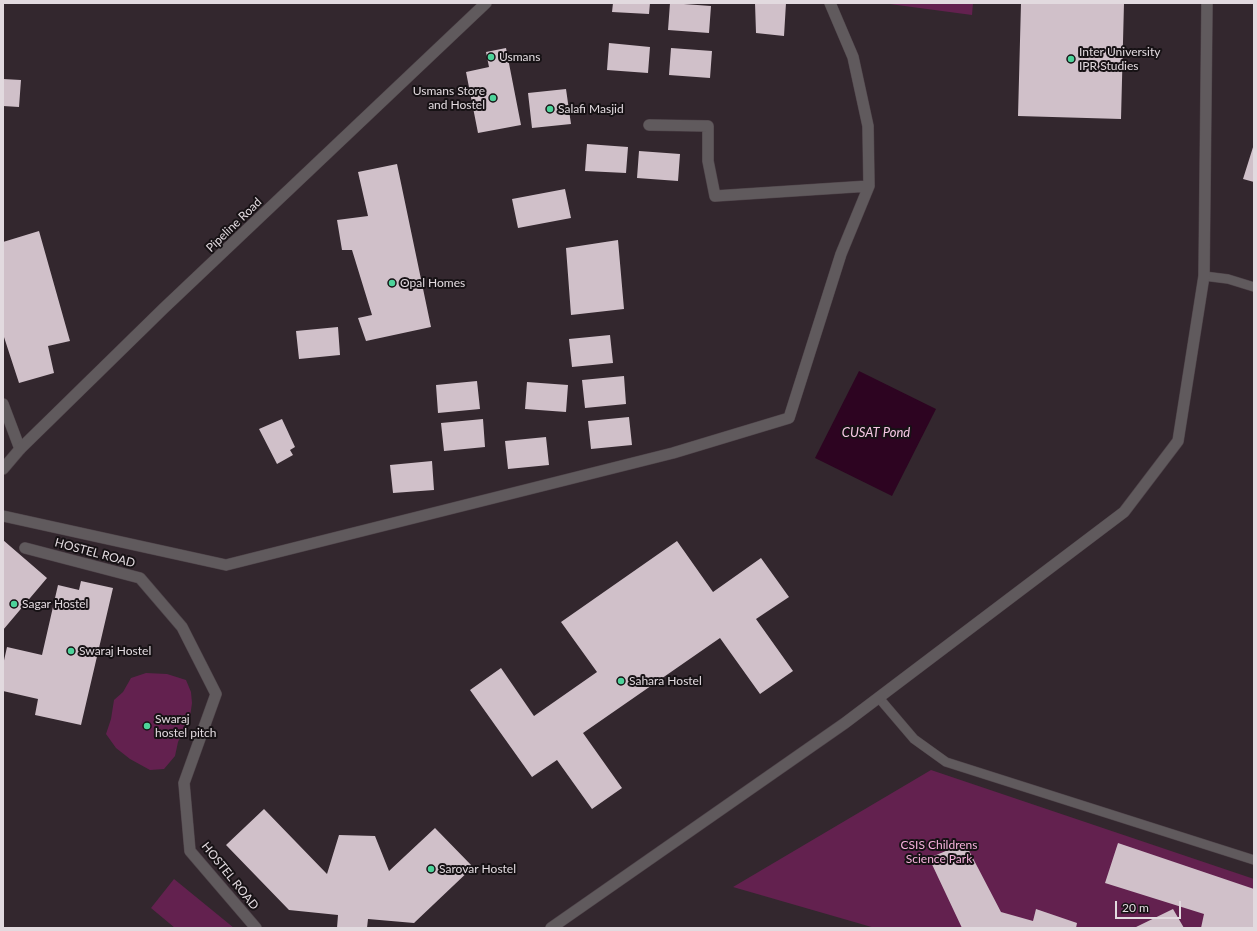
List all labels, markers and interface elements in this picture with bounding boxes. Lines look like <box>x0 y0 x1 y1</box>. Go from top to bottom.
place label: Inter University IPR Studies <box>1079 45 1160 73</box>
place label: Usmans <box>499 50 540 64</box>
marker: Usmans <box>486 52 496 62</box>
marker: Inter University IPR Studies <box>1066 54 1076 64</box>
place label: Usmans Store and Hostel <box>413 84 485 112</box>
marker: Usmans Store and Hostel <box>488 93 498 103</box>
place label: Salafi Masjid <box>558 102 624 116</box>
marker: Salafi Masjid <box>545 104 555 114</box>
street label: Pipeline Road <box>203 195 265 255</box>
place label: Opal Homes <box>400 276 465 290</box>
marker: Opal Homes <box>387 278 397 288</box>
water label: CUSAT Pond <box>842 425 910 441</box>
street label: HOSTEL ROAD <box>53 535 137 571</box>
place label: Sagar Hostel <box>22 597 88 611</box>
marker: Sagar Hostel <box>9 599 19 609</box>
place label: Swaraj Hostel <box>79 644 151 658</box>
marker: Swaraj Hostel <box>66 646 76 656</box>
place label: Sahara Hostel <box>629 674 702 688</box>
marker: Sahara Hostel <box>616 676 626 686</box>
place label: Swaraj hostel pitch <box>155 712 217 740</box>
marker: Swaraj hostel pitch <box>142 721 152 731</box>
park label: CSIS Childrens Science Park <box>901 838 977 866</box>
street label: HOSTEL ROAD <box>198 839 262 913</box>
place label: Sarovar Hostel <box>439 862 516 876</box>
marker: Sarovar Hostel <box>426 864 436 874</box>
scale bar <box>1117 893 1183 919</box>
text: 20 m <box>1122 900 1149 915</box>

